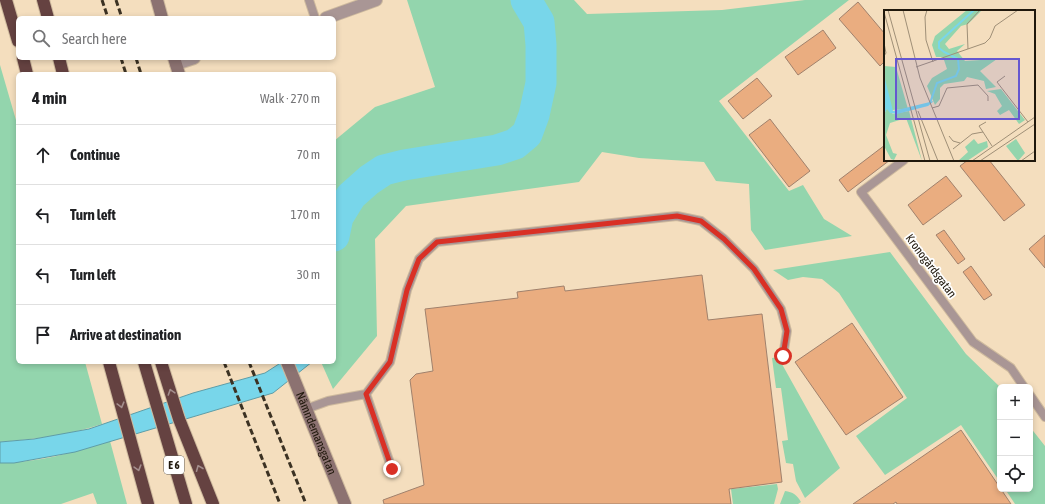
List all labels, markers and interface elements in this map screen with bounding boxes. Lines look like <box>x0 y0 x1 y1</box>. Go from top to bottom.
inset map <box>884 10 1035 161</box>
search box <box>16 16 336 60</box>
icon: search <box>30 27 52 49</box>
text: Search here <box>62 30 127 47</box>
text: 4 min <box>32 88 67 108</box>
text: Walk · 270 m <box>260 91 320 106</box>
icon: ahead <box>32 144 54 166</box>
text: Continue <box>70 146 120 163</box>
text: 70 m <box>297 147 320 162</box>
icon: left <box>32 204 54 226</box>
text: Turn left <box>70 206 116 223</box>
text: 170 m <box>291 207 320 222</box>
street label: Kronogårdsgatan <box>903 232 959 300</box>
icon: left <box>32 264 54 286</box>
text: Turn left <box>70 266 116 283</box>
text: 30 m <box>297 267 320 282</box>
icon: arrive <box>32 324 54 346</box>
text: Arrive at destination <box>70 326 181 343</box>
route start <box>774 347 792 365</box>
map controls <box>997 384 1033 492</box>
button: + <box>997 384 1033 420</box>
one-way arrow <box>167 389 176 396</box>
street label: Nämndemansgatan <box>293 390 339 477</box>
one-way arrow <box>116 402 124 408</box>
button: − <box>997 420 1033 456</box>
road number: E 6 <box>164 456 184 474</box>
button: locate <box>997 456 1033 492</box>
route end <box>383 460 401 478</box>
one-way arrow <box>195 464 203 471</box>
one-way arrow <box>133 465 142 472</box>

